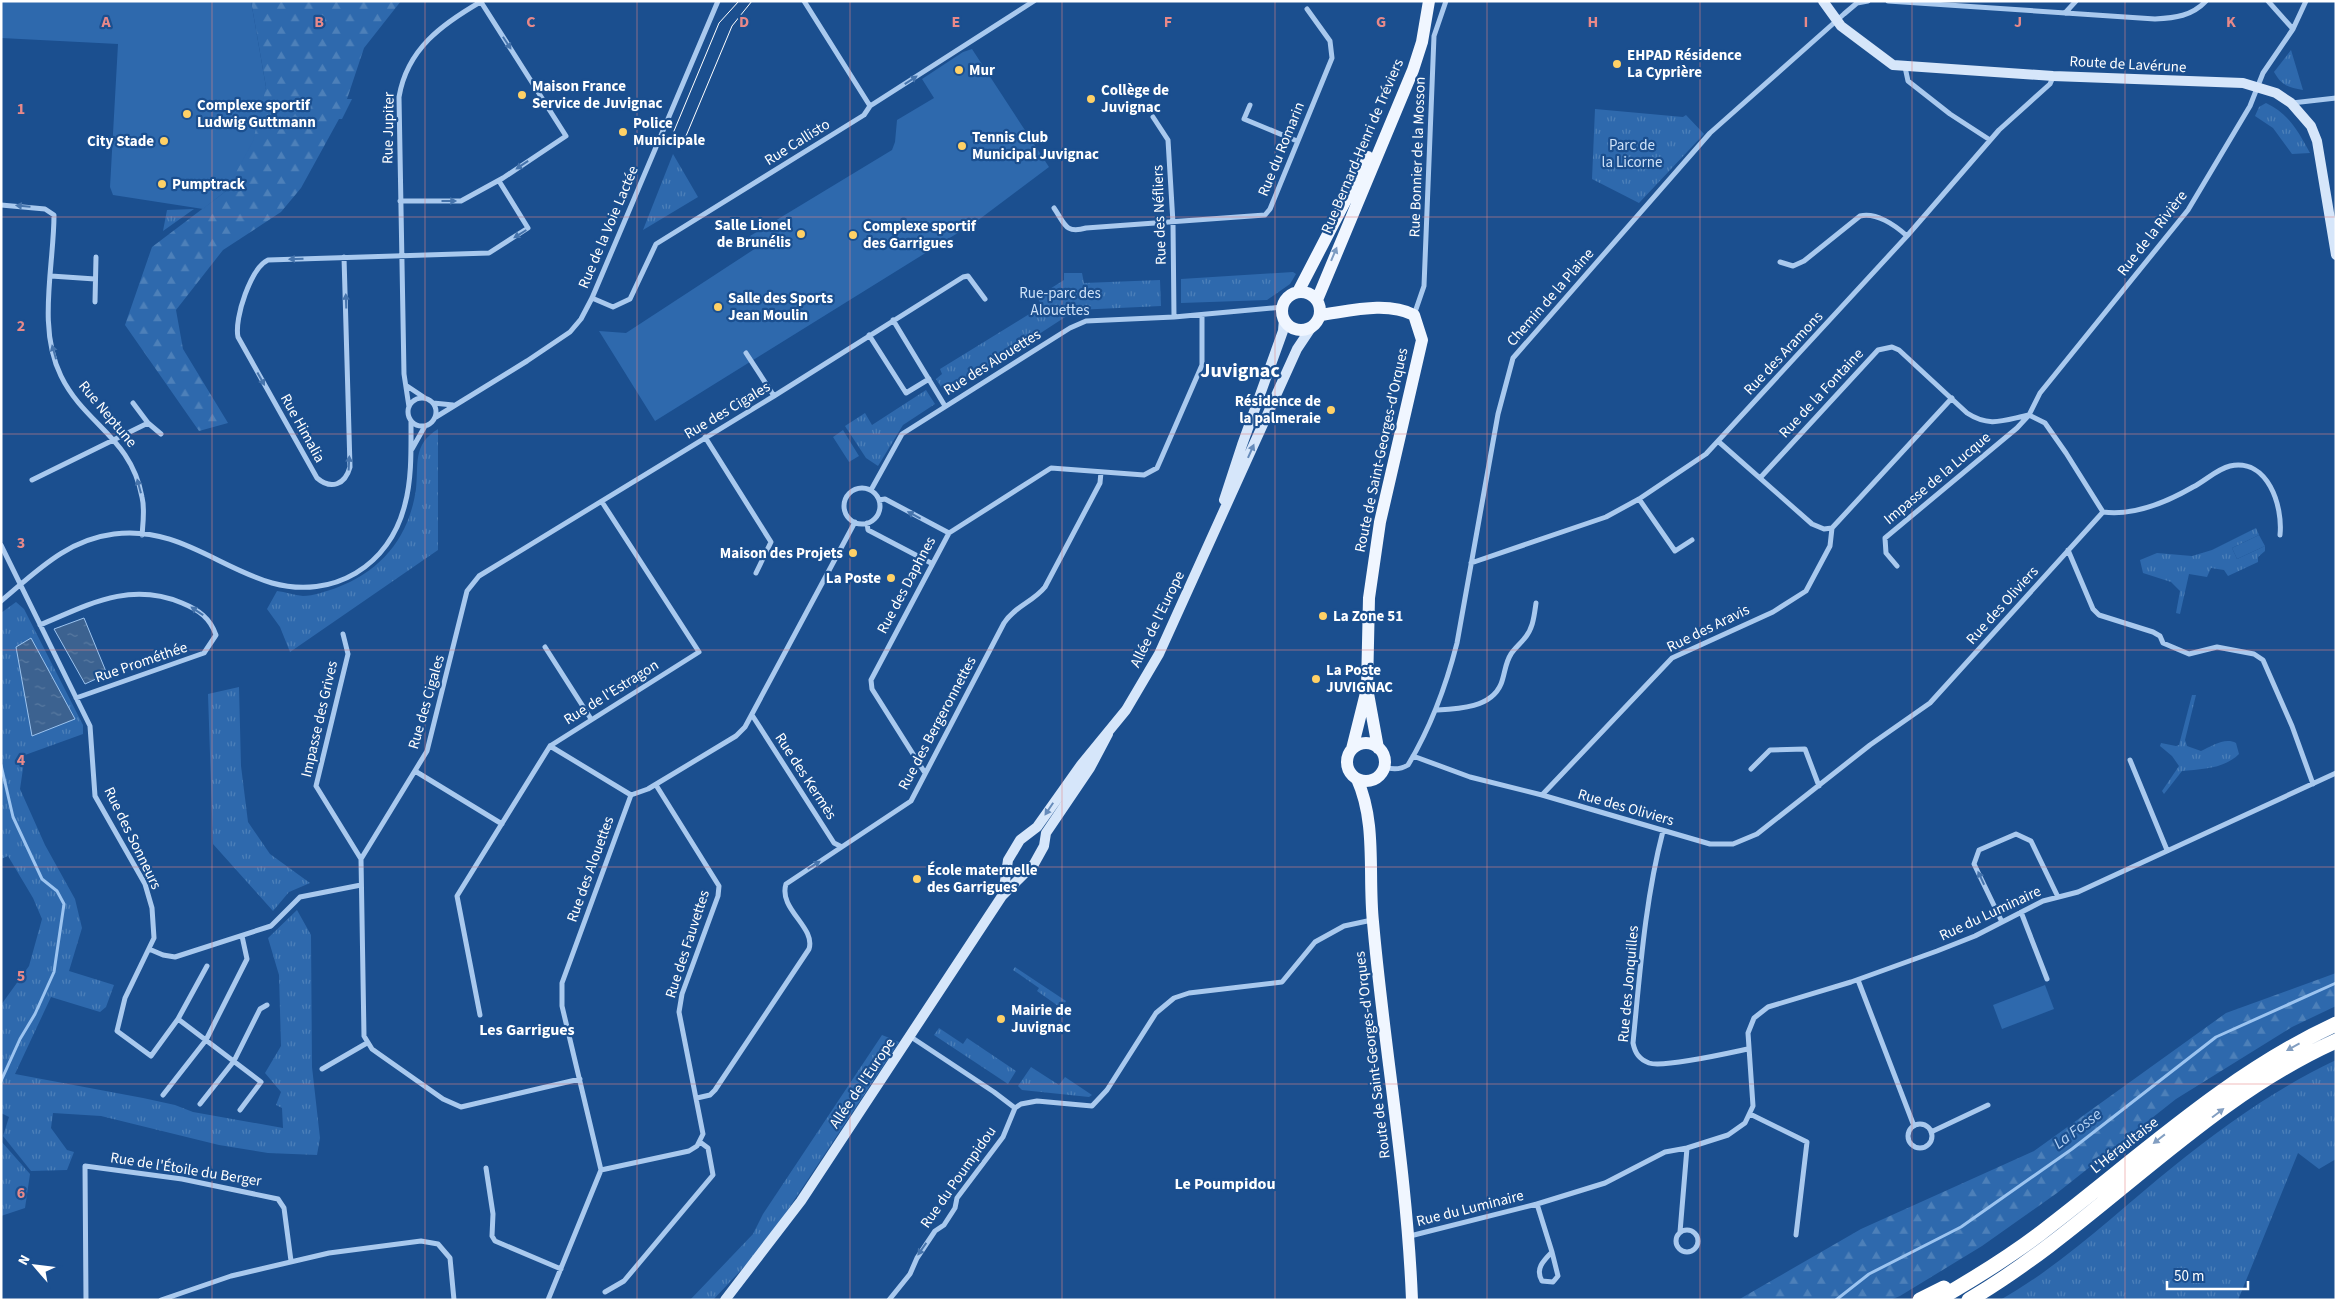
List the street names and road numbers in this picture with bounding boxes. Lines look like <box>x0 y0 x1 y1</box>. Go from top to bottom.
street label: Route de Lavérune <box>2069 51 2187 78</box>
street label: Rue Bernard-Henri de Tréviers <box>1316 56 1409 237</box>
street label: Rue Bonnier de la Mosson <box>1404 76 1431 238</box>
street label: Rue Jupiter <box>377 91 400 164</box>
street label: Rue du Romarin <box>1253 99 1310 200</box>
street label: Rue Callisto <box>760 114 834 171</box>
street label: Rue de la Voie Lactée <box>573 163 644 292</box>
street label: Rue des Néfliers <box>1147 165 1172 265</box>
street label: Rue de la Rivière <box>2112 186 2192 280</box>
street label: Chemin de la Plaine <box>1502 244 1599 351</box>
street label: Rue des Aramons <box>1739 307 1828 400</box>
street label: Rue des Alouettes <box>940 324 1045 401</box>
street label: Rue de la Fontaine <box>1774 344 1868 443</box>
street label: Route de Saint-Georges-d'Orques <box>1350 346 1413 554</box>
street label: Rue Neptune <box>73 376 142 452</box>
street label: Rue des Cigales <box>680 376 774 444</box>
street label: Rue Himalia <box>275 390 330 466</box>
street label: Impasse de la Lucque <box>1879 427 1995 529</box>
street label: Rue des Daphnes <box>872 533 941 638</box>
street label: Rue des Oliviers <box>1961 561 2043 649</box>
street label: Allée de l'Europe <box>1125 567 1190 671</box>
street label: Rue des Aravis <box>1663 599 1753 658</box>
street label: Rue Prométhée <box>92 637 190 688</box>
street label: Rue des Cigales <box>403 653 450 752</box>
street label: Rue des Bergeronnettes <box>893 653 982 794</box>
street label: Rue de l'Estragon <box>560 655 663 730</box>
street label: Impasse des Grives <box>296 659 343 779</box>
street label: Rue des Kermès <box>770 729 842 824</box>
street label: Rue des Sonneurs <box>99 783 166 893</box>
street label: Rue des Oliviers <box>1575 784 1676 831</box>
street label: Rue des Alouettes <box>562 813 619 925</box>
street label: Rue du Luminaire <box>1936 881 2044 946</box>
street label: Rue des Fauvettes <box>660 887 715 1001</box>
street label: Rue des Jonquilles <box>1613 925 1644 1043</box>
street label: Route de Saint-Georges-d'Orques <box>1349 950 1396 1160</box>
street label: Allée de l'Europe <box>824 1034 900 1133</box>
street label: L'Héraultaise <box>2086 1112 2163 1179</box>
street label: Rue du Poumpidou <box>915 1122 1001 1233</box>
street label: Rue de l'Étoile du Berger <box>109 1147 264 1192</box>
street label: Rue du Luminaire <box>1414 1185 1526 1232</box>

